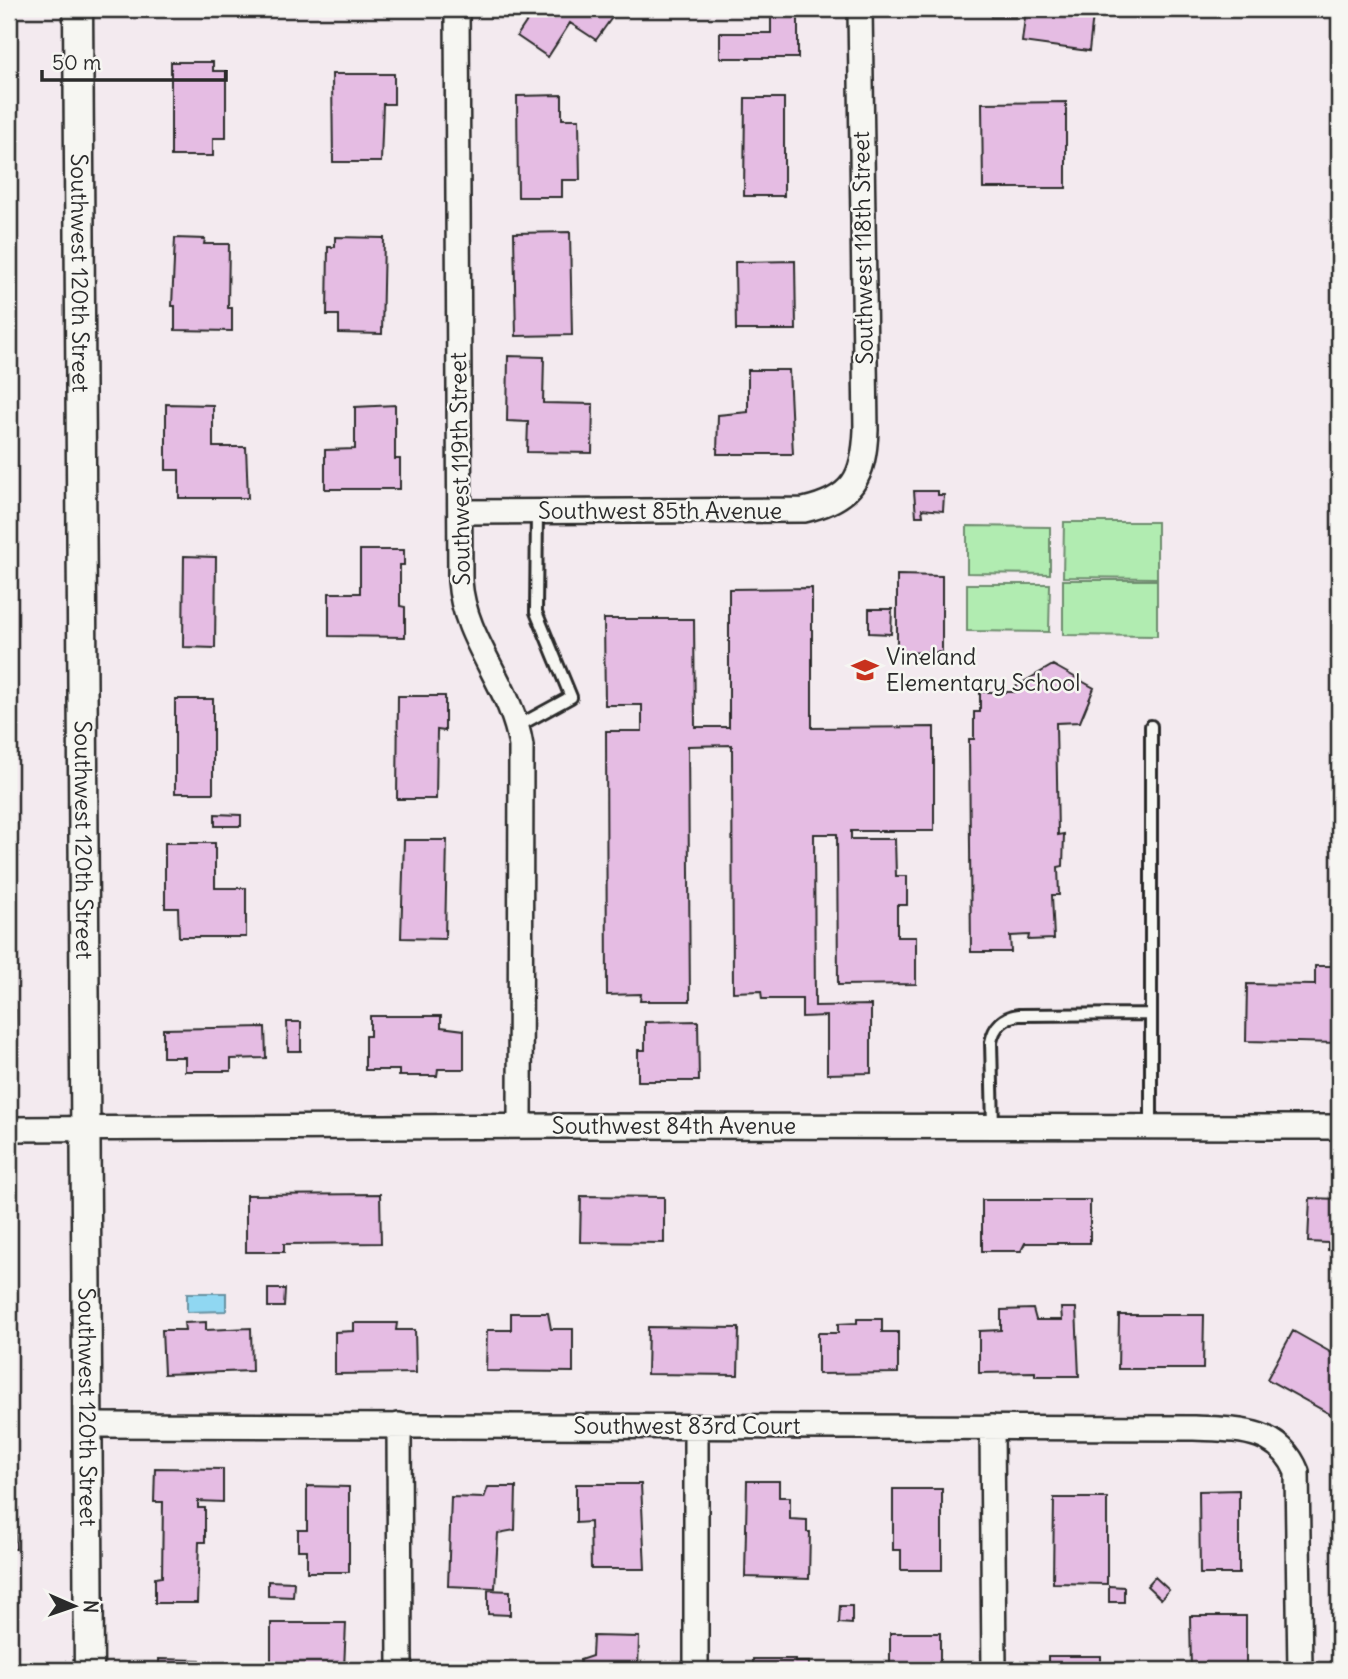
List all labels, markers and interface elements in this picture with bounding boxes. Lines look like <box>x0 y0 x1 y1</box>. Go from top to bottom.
scale bar <box>42 38 226 82</box>
text: 50 m <box>52 49 101 76</box>
street label: Southwest 118th Street <box>846 131 879 365</box>
street label: Southwest 120th Street <box>65 153 96 393</box>
street label: Southwest 119th Street <box>443 352 476 586</box>
street label: Southwest 85th Avenue <box>538 496 782 525</box>
place label: Vineland Elementary School <box>886 642 1080 697</box>
school or university icon: Vineland Elementary School <box>850 655 880 685</box>
street label: Southwest 120th Street <box>69 720 99 960</box>
street label: Southwest 84th Avenue <box>552 1111 796 1140</box>
street label: Southwest 120th Street <box>72 1287 103 1527</box>
street label: Southwest 83rd Court <box>573 1411 801 1440</box>
north arrow <box>38 1570 108 1640</box>
text: N <box>79 1600 103 1614</box>

